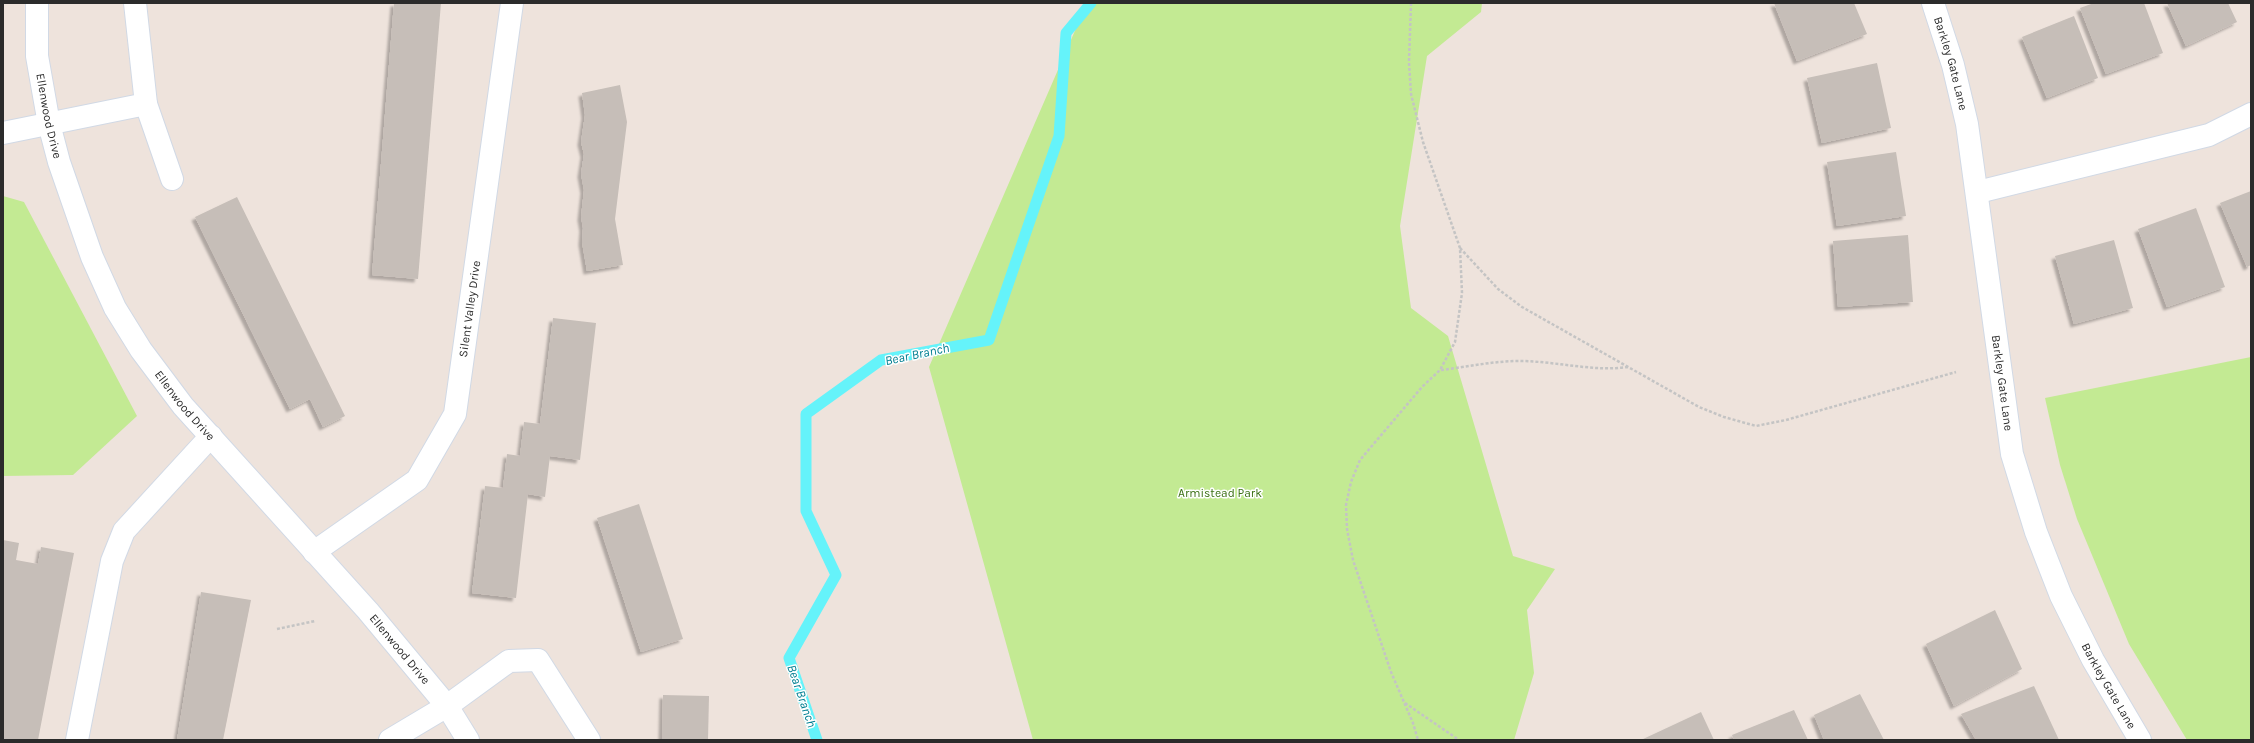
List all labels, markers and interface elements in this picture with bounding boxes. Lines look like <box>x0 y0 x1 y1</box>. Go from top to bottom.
street label: Barkley Gate Lane <box>1931 15 1970 112</box>
street label: Ellenwood Drive <box>33 72 65 160</box>
street label: Silent Valley Drive <box>456 260 483 358</box>
street label: Barkley Gate Lane <box>1989 334 2016 432</box>
water label: Bear Branch <box>883 340 951 368</box>
street label: Ellenwood Drive <box>152 368 218 443</box>
park label: Armistead Park <box>1178 486 1262 500</box>
street label: Ellenwood Drive <box>367 611 433 687</box>
street label: Barkley Gate Lane <box>2079 641 2139 731</box>
water label: Bear Branch <box>784 663 820 729</box>

